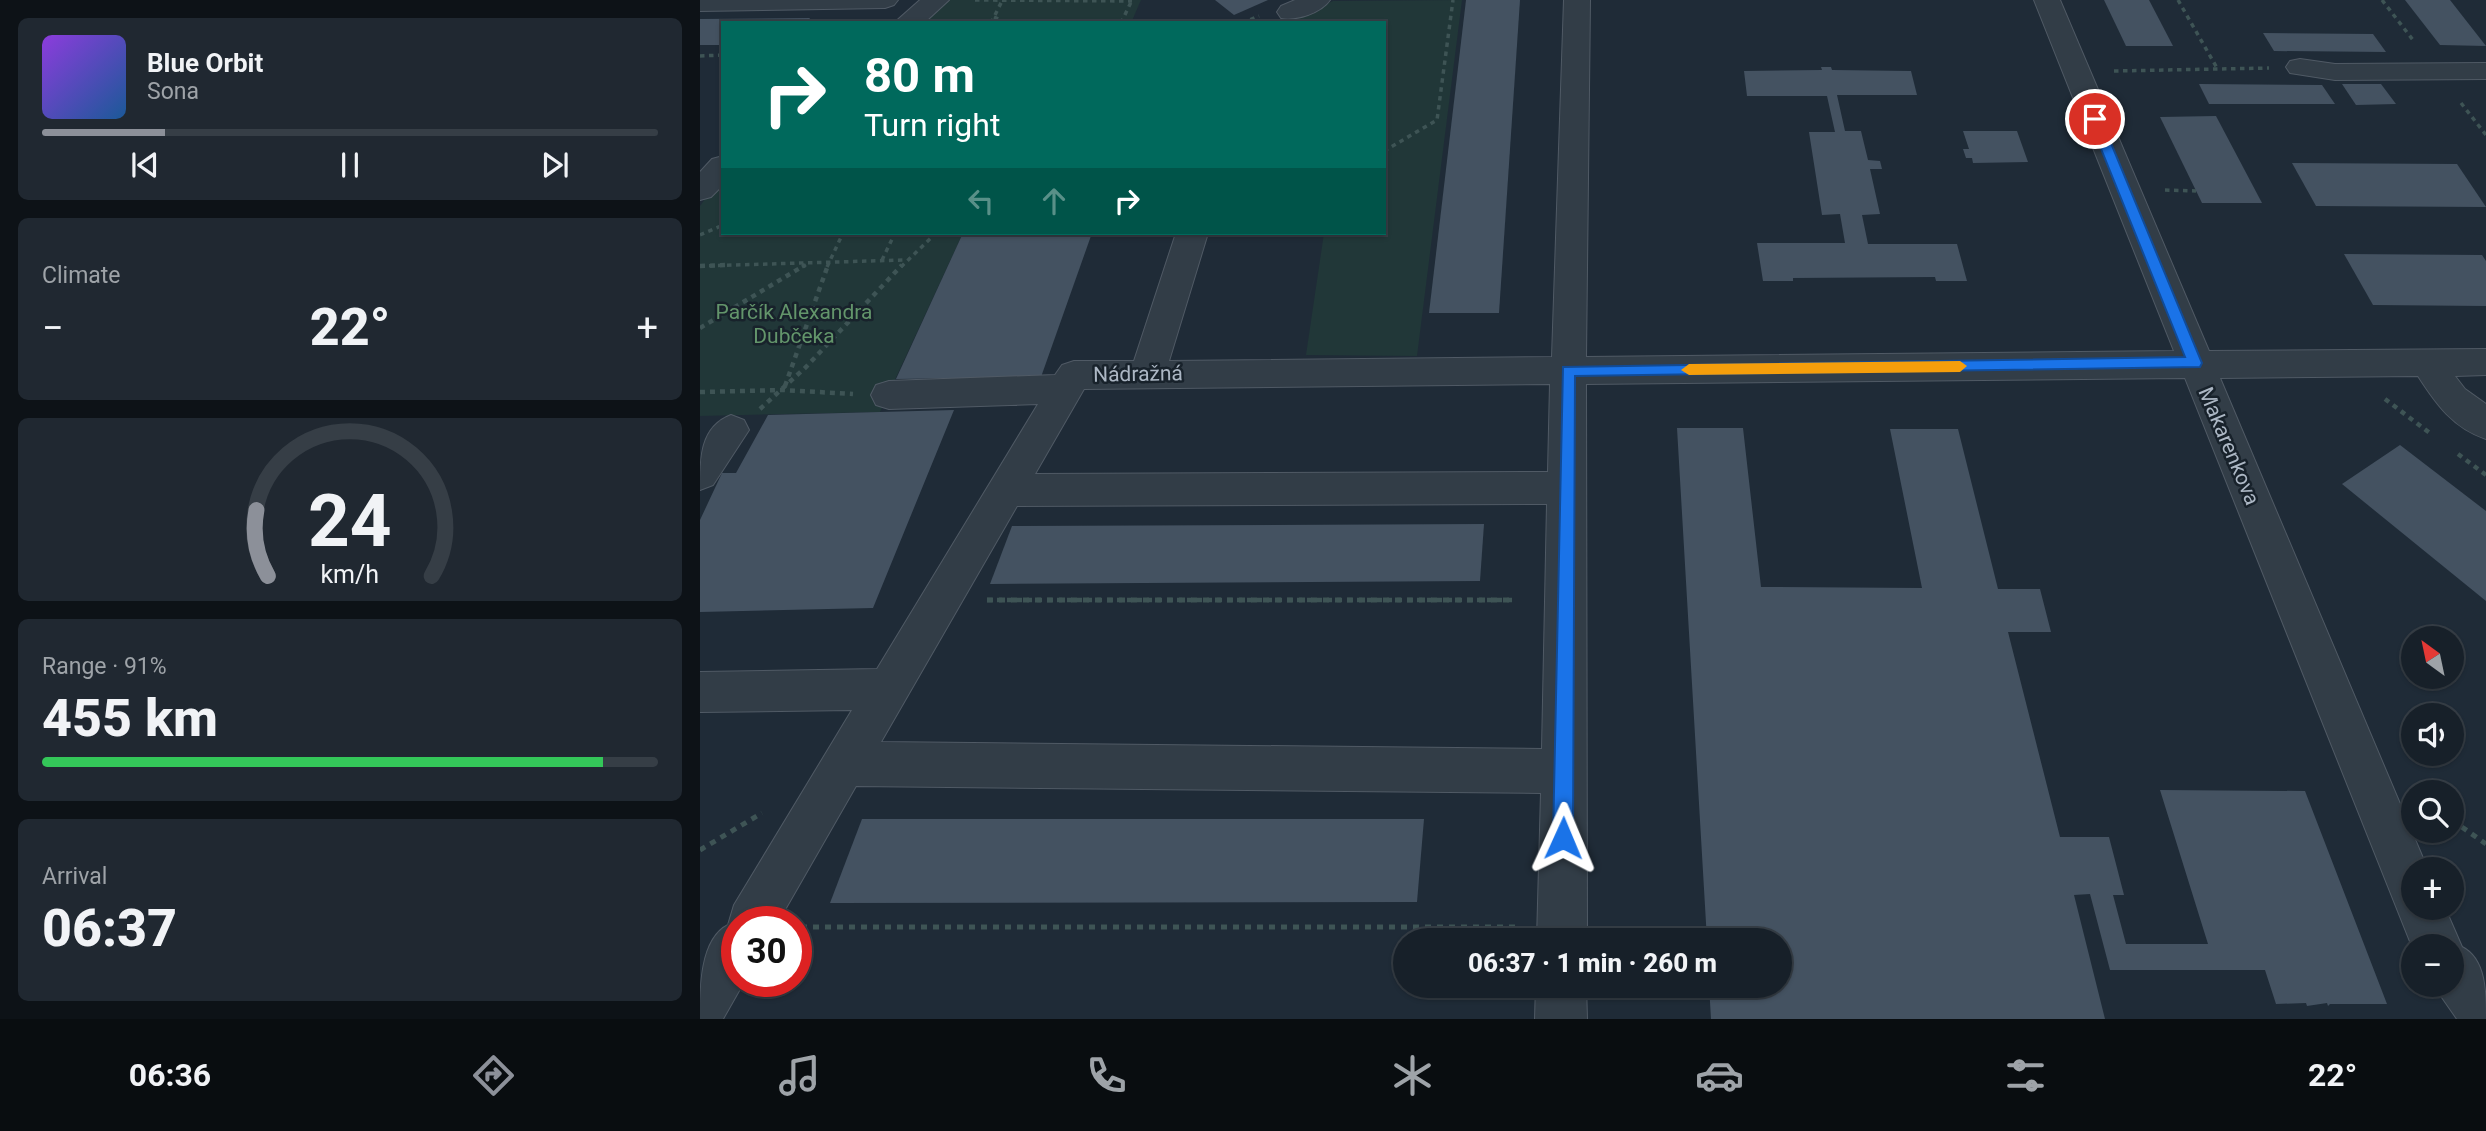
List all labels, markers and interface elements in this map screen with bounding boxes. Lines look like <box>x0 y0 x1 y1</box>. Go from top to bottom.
text: 80 m <box>864 47 975 104</box>
text: Blue Orbit <box>147 48 263 78</box>
icon: right <box>749 49 840 140</box>
text: Sona <box>147 78 199 105</box>
pin <box>2065 89 2125 149</box>
icon: arrive <box>2076 100 2114 138</box>
text: Turn right <box>864 106 1000 144</box>
icon: previous <box>126 146 164 184</box>
icon: pause <box>331 146 369 184</box>
icon: next <box>536 146 574 184</box>
icon: left <box>962 182 1000 220</box>
icon: ahead <box>1035 182 1073 220</box>
icon: right <box>1108 182 1146 220</box>
text: Climate <box>42 262 121 289</box>
text: 22° <box>310 297 390 358</box>
park label: Parčík Alexandra Dubčeka <box>716 300 872 348</box>
text: − <box>42 306 64 350</box>
text: + <box>636 306 658 350</box>
street label: Nádražná <box>1093 361 1183 387</box>
street label: Makarenkova <box>2193 384 2265 508</box>
text: 24 <box>308 478 392 564</box>
text: km/h <box>321 559 379 588</box>
north arrow <box>2401 626 2464 690</box>
map controls <box>2401 626 2464 997</box>
text: Range · 91% <box>42 653 167 680</box>
text: 455 km <box>42 688 218 749</box>
button: sound <box>2401 703 2464 766</box>
button: search <box>2401 780 2464 843</box>
position arrow <box>1526 801 1600 875</box>
button: + <box>2401 857 2464 920</box>
text: Arrival <box>42 863 107 890</box>
text: 06:37 <box>42 898 177 959</box>
speed limit sign: 30 <box>721 906 812 997</box>
button: − <box>2401 934 2464 997</box>
text: 06:37 · 1 min · 260 m <box>1468 948 1717 978</box>
icon: directions <box>469 1051 518 1100</box>
icon: music <box>775 1051 824 1100</box>
icon: phone <box>1082 1051 1131 1100</box>
icon: climate <box>1388 1051 1437 1100</box>
icon: car <box>1695 1051 1744 1100</box>
icon: filters <box>2001 1051 2050 1100</box>
text: 06:36 <box>129 1056 211 1094</box>
text: 22° <box>2308 1056 2357 1094</box>

